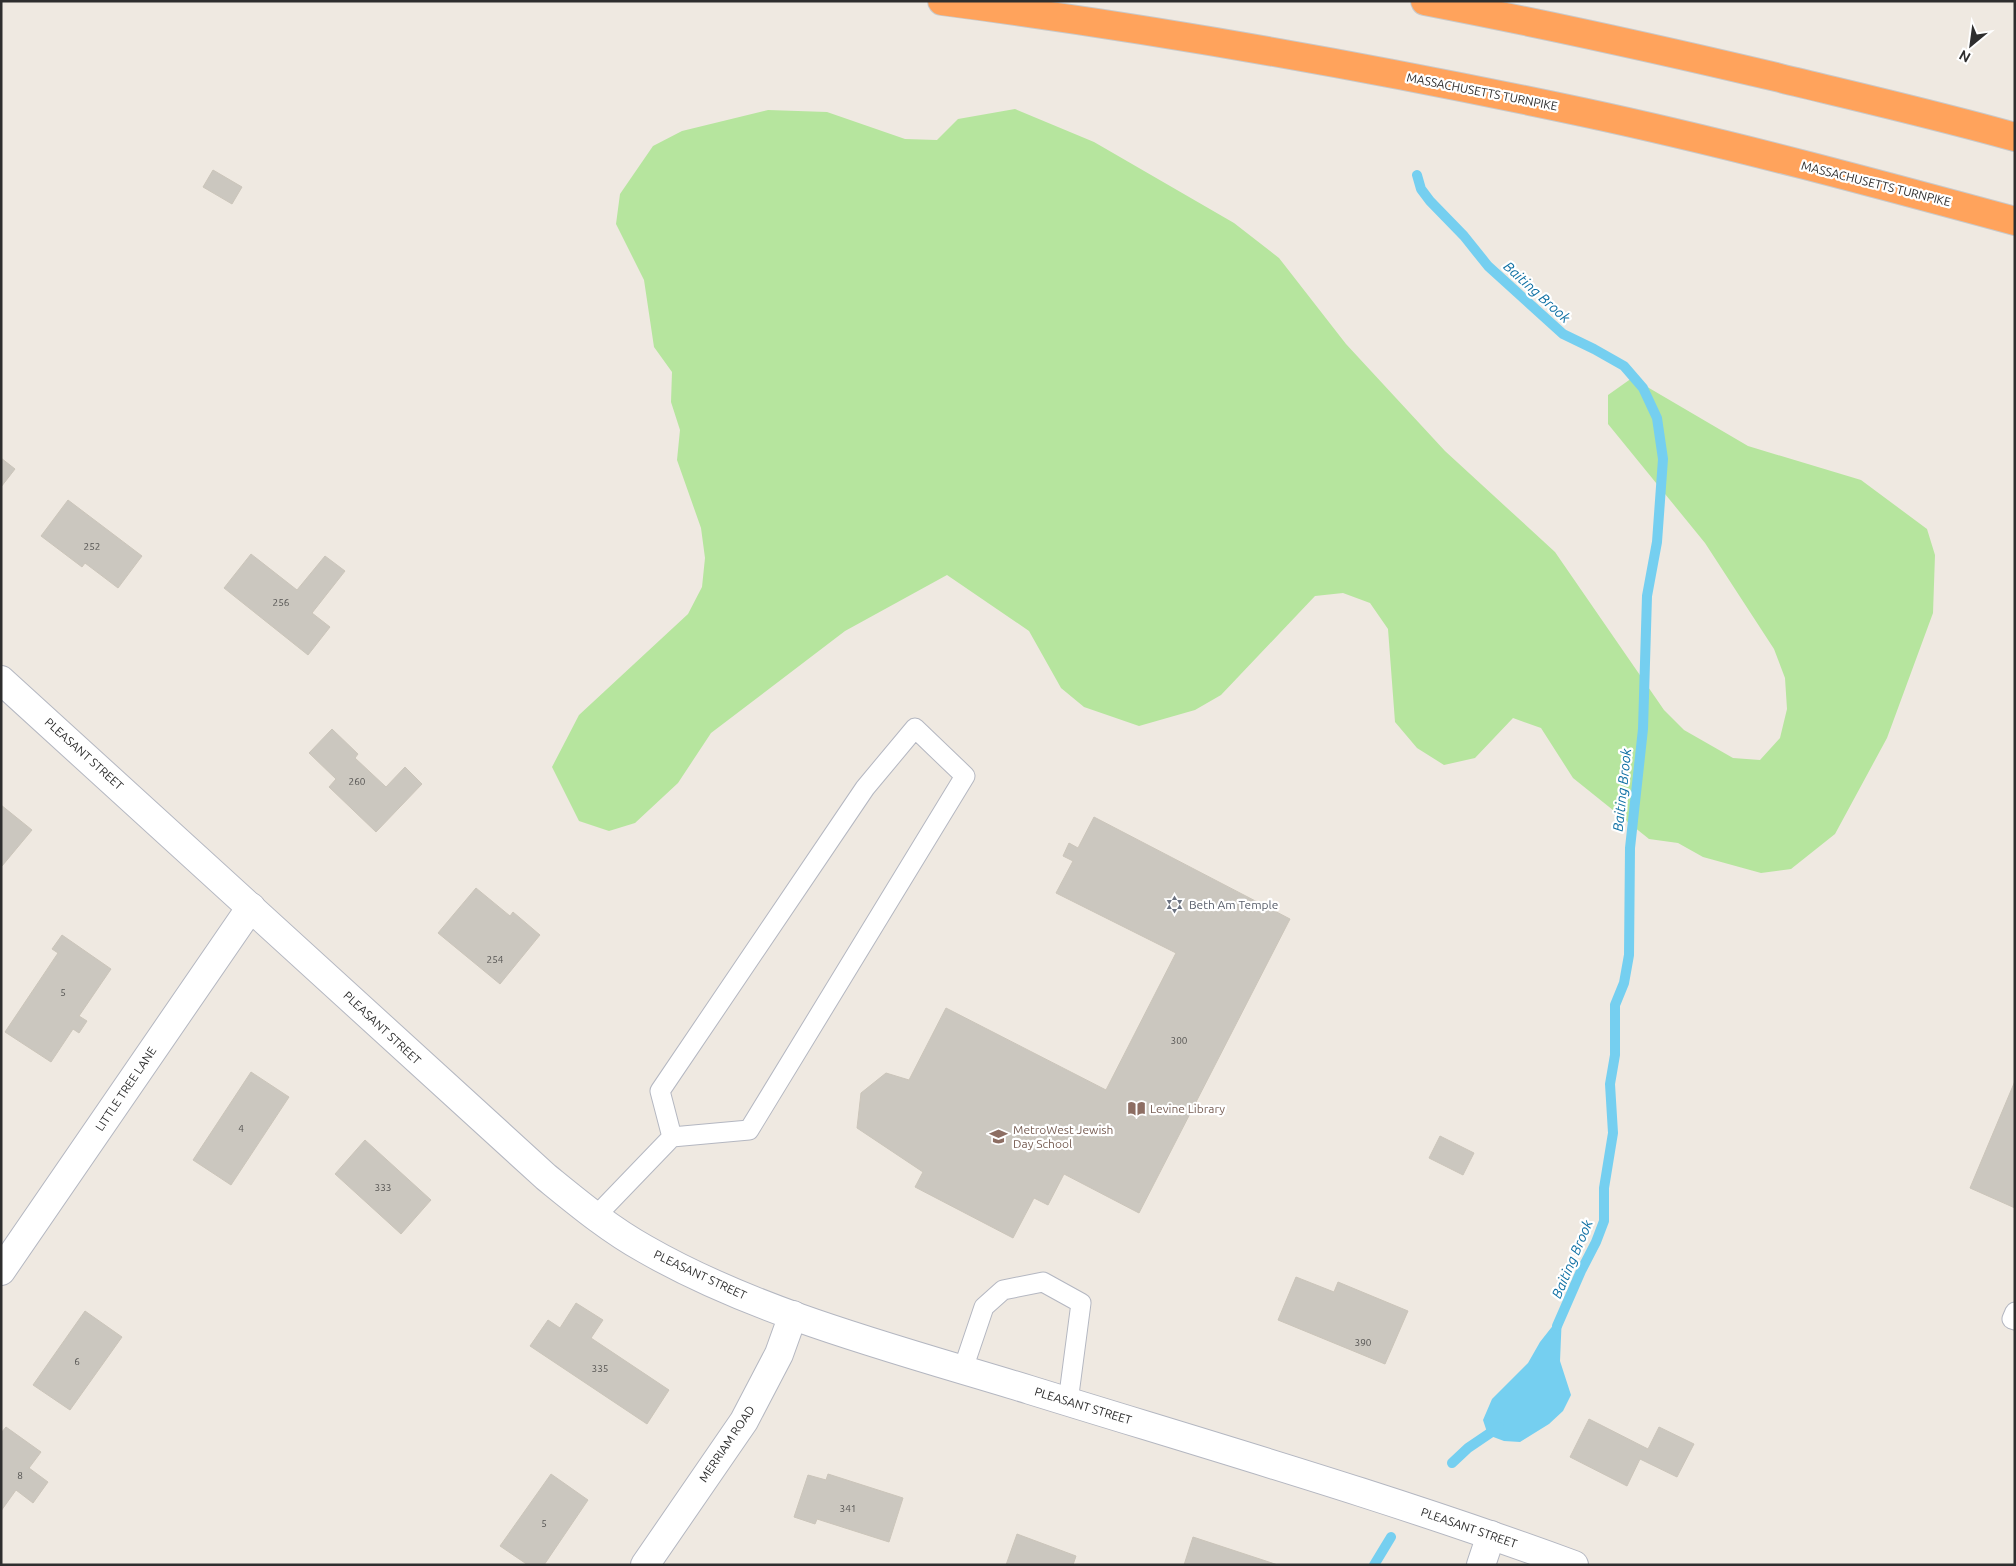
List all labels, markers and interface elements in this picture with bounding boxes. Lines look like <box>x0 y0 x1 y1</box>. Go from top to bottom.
north arrow <box>1946 20 1996 70</box>
text: N <box>1956 47 1973 66</box>
street label: MASSACHUSETTS TURNPIKE <box>1406 70 1559 113</box>
street label: MASSACHUSETTS TURNPIKE <box>1800 159 1952 208</box>
water label: Baiting Brook <box>1501 258 1574 326</box>
house number: 252 <box>84 541 100 552</box>
house number: 256 <box>273 597 290 608</box>
street label: PLEASANT STREET <box>43 715 126 792</box>
water label: Baiting Brook <box>1610 747 1634 832</box>
house number: 260 <box>349 776 366 787</box>
synagogue icon: Beth Am Temple <box>1165 895 1185 915</box>
place label: Beth Am Temple <box>1189 898 1278 911</box>
house number: 254 <box>487 954 504 965</box>
house number: 5 <box>60 987 66 998</box>
street label: PLEASANT STREET <box>341 988 424 1067</box>
house number: 300 <box>1171 1035 1188 1046</box>
street label: LITTLE TREE LANE <box>93 1044 159 1133</box>
library icon: Levine Library <box>1126 1099 1146 1119</box>
place label: Levine Library <box>1150 1102 1225 1115</box>
house number: 4 <box>238 1123 244 1134</box>
place label: MetroWest Jewish Day School <box>1013 1123 1113 1150</box>
school or university icon: MetroWest Jewish Day School <box>989 1127 1009 1147</box>
house number: 333 <box>375 1182 391 1193</box>
water label: Baiting Brook <box>1548 1217 1596 1301</box>
street label: PLEASANT STREET <box>652 1247 749 1302</box>
house number: 390 <box>1355 1337 1372 1348</box>
house number: 6 <box>74 1356 80 1367</box>
house number: 335 <box>592 1363 608 1374</box>
street label: PLEASANT STREET <box>1033 1385 1134 1427</box>
street label: MERRIAM ROAD <box>696 1403 757 1484</box>
house number: 8 <box>17 1470 23 1481</box>
house number: 341 <box>840 1503 856 1514</box>
street label: PLEASANT STREET <box>1419 1505 1519 1550</box>
house number: 5 <box>541 1518 547 1529</box>

